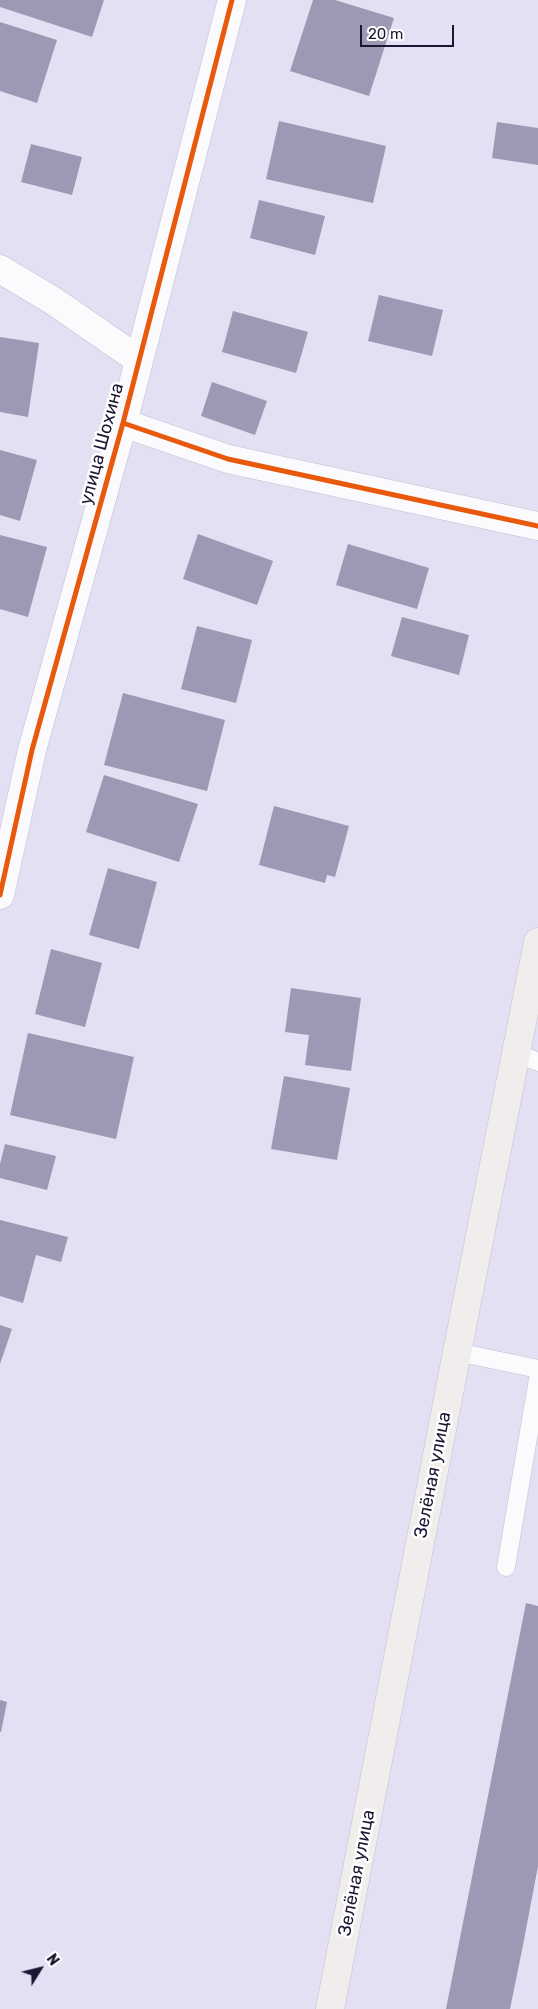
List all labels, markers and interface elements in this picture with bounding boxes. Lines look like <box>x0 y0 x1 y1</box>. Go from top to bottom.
scale bar <box>363 15 457 47</box>
text: 20 m <box>368 25 403 43</box>
street label: улица Шохина <box>75 381 129 507</box>
street label: Зелёная улица <box>410 1410 456 1540</box>
street label: Зелёная улица <box>334 1808 380 1938</box>
north arrow <box>15 1944 65 1994</box>
text: N <box>43 1951 62 1969</box>

